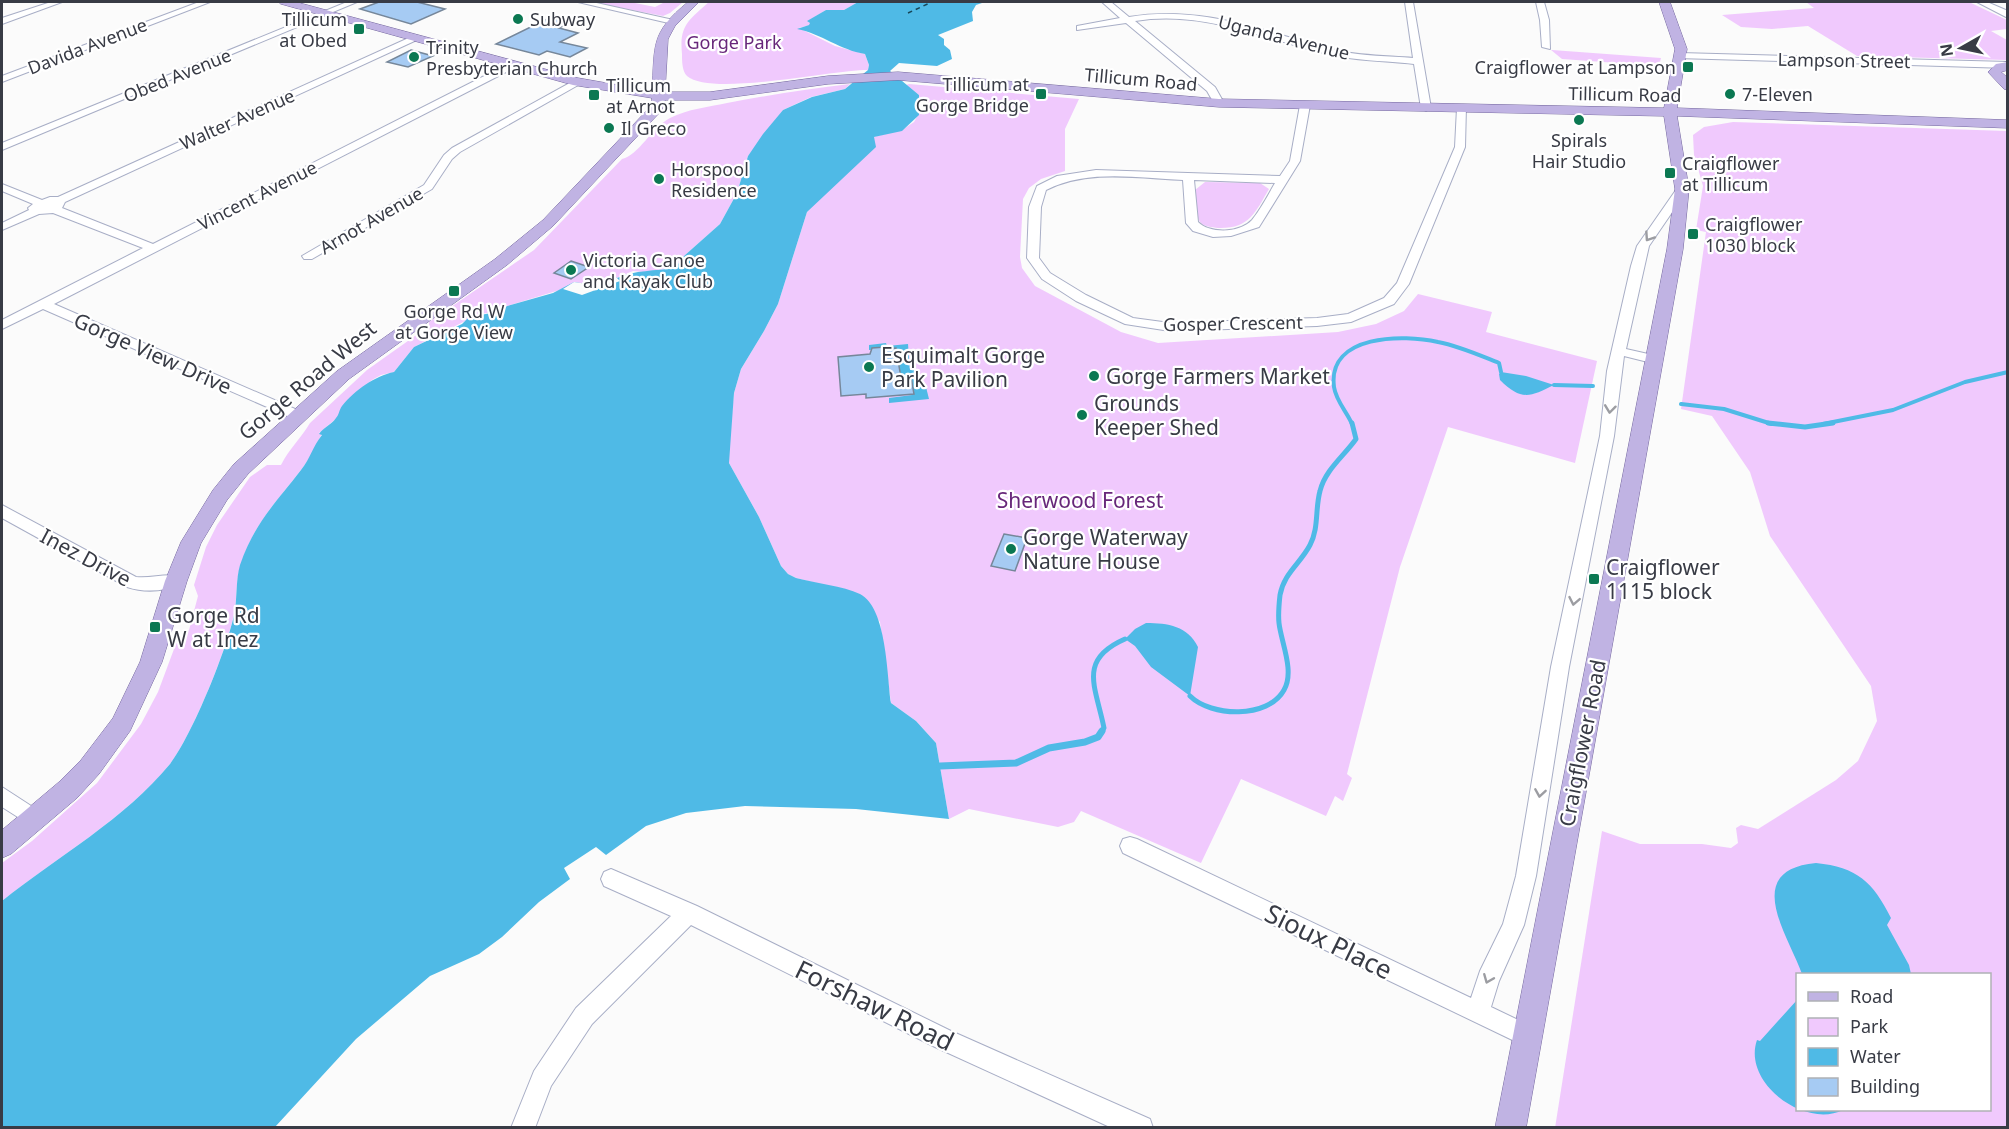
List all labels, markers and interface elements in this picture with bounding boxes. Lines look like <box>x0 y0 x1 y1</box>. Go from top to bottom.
place label: Tillicum at Obed <box>279 7 347 52</box>
place label: Subway <box>530 7 596 31</box>
street label: Uganda Avenue <box>1216 9 1352 65</box>
street label: Davida Avenue <box>24 12 150 80</box>
marker: Subway <box>511 12 525 26</box>
north arrow <box>1931 18 1991 78</box>
marker: Tillicum at Obed <box>352 22 366 36</box>
park label: Gorge Park <box>686 30 782 54</box>
place label: Trinity Presbyterian Church <box>426 35 598 80</box>
street label: Obed Avenue <box>120 42 234 108</box>
text: N <box>1934 42 1958 58</box>
street label: Lampson Street <box>1777 47 1911 73</box>
marker: Trinity Presbyterian Church <box>407 50 421 64</box>
place label: Craigflower at Lampson <box>1475 55 1676 79</box>
marker: Craigflower at Lampson <box>1681 60 1695 74</box>
street label: Tillicum Road <box>1084 62 1198 96</box>
place label: Tillicum at Gorge Bridge <box>916 72 1029 117</box>
place label: Tillicum at Arnot <box>606 73 675 118</box>
street label: Tillicum Road <box>1568 81 1682 107</box>
place label: 7-Eleven <box>1742 82 1813 106</box>
street label: Walter Avenue <box>176 83 298 155</box>
marker: Tillicum at Gorge Bridge <box>1034 87 1048 101</box>
marker: 7-Eleven <box>1723 87 1737 101</box>
marker: Tillicum at Arnot <box>587 88 601 102</box>
marker: Spirals Hair Studio <box>1572 113 1586 127</box>
place label: Il Greco <box>621 116 686 140</box>
marker: Il Greco <box>602 121 616 135</box>
place label: Spirals Hair Studio <box>1532 128 1626 173</box>
place label: Craigflower at Tillicum <box>1682 151 1780 196</box>
street label: Vincent Avenue <box>193 155 321 235</box>
place label: Horspool Residence <box>671 157 757 202</box>
marker: Craigflower at Tillicum <box>1663 166 1677 180</box>
marker: Horspool Residence <box>652 172 666 186</box>
street label: Arnot Avenue <box>315 181 427 259</box>
place label: Craigflower 1030 block <box>1705 212 1803 257</box>
marker: Craigflower 1030 block <box>1686 227 1700 241</box>
one-way arrow <box>1645 230 1656 241</box>
place label: Victoria Canoe and Kayak Club <box>583 248 713 293</box>
marker: Victoria Canoe and Kayak Club <box>564 263 578 277</box>
marker: Gorge Rd W at Gorge View <box>447 284 461 298</box>
place label: Gorge Rd W at Gorge View <box>395 299 513 344</box>
street label: Gorge View Drive <box>70 306 236 400</box>
street label: Gosper Crescent <box>1163 310 1303 336</box>
street label: Gorge Road West <box>232 314 382 446</box>
place label: Esquimalt Gorge Park Pavilion <box>881 341 1045 393</box>
marker: Esquimalt Gorge Park Pavilion <box>862 360 876 374</box>
place label: Gorge Farmers Market <box>1106 362 1330 390</box>
marker: Gorge Farmers Market <box>1087 369 1101 383</box>
place label: Grounds Keeper Shed <box>1094 389 1219 441</box>
one-way arrow <box>1604 404 1617 414</box>
marker: Grounds Keeper Shed <box>1075 408 1089 422</box>
park label: Sherwood Forest <box>997 486 1164 514</box>
street label: Inez Drive <box>36 521 136 593</box>
place label: Gorge Waterway Nature House <box>1023 523 1188 575</box>
marker: Gorge Waterway Nature House <box>1004 542 1018 556</box>
place label: Craigflower 1115 block <box>1606 553 1720 605</box>
marker: Craigflower 1115 block <box>1587 572 1601 586</box>
one-way arrow <box>1568 595 1581 605</box>
place label: Gorge Rd W at Inez <box>167 601 260 653</box>
marker: Gorge Rd W at Inez <box>148 620 162 634</box>
street label: Craigflower Road <box>1552 657 1612 829</box>
one-way arrow <box>1534 787 1547 797</box>
street label: Sioux Place <box>1259 895 1399 987</box>
street label: Forshaw Road <box>789 951 961 1059</box>
one-way arrow <box>1483 973 1495 984</box>
legend <box>1796 973 1991 1111</box>
text: Road <box>1850 984 1893 1008</box>
text: Park <box>1850 1014 1888 1038</box>
text: Water <box>1850 1044 1901 1068</box>
text: Building <box>1850 1074 1920 1098</box>

